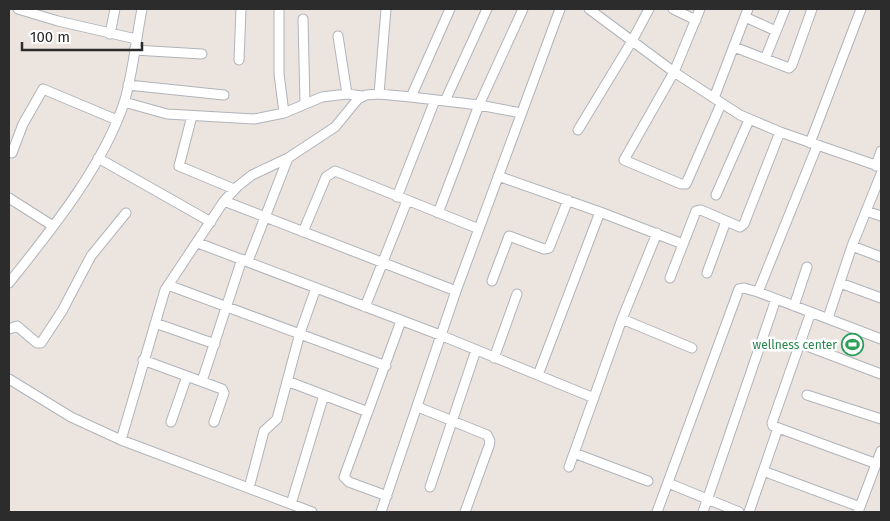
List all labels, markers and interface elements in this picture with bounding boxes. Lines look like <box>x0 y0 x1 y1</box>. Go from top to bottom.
scale bar <box>22 20 142 52</box>
text: 100 m <box>30 28 70 46</box>
sports icon: wellness center <box>841 333 865 357</box>
place label: wellness center <box>753 338 837 352</box>

